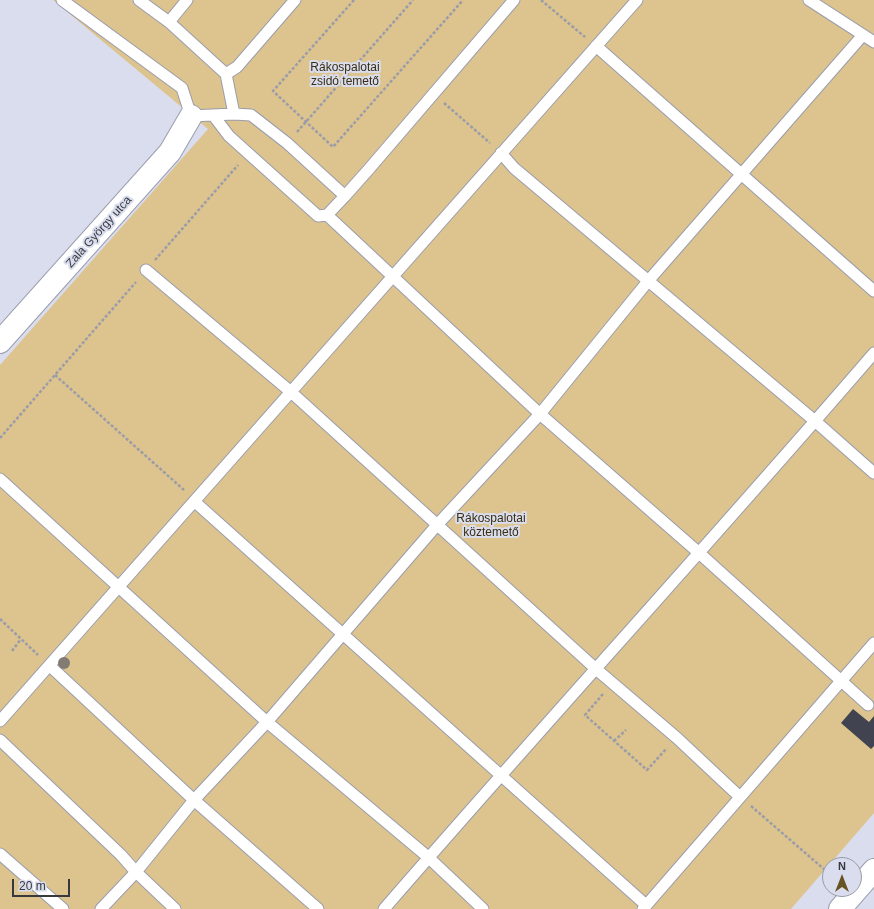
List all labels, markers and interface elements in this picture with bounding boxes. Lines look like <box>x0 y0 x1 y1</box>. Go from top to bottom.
park label: Rákospalotai zsidó temető <box>310 61 380 89</box>
street label: Zala György utca <box>63 193 135 271</box>
park label: Rákospalotai köztemető <box>456 512 526 540</box>
north arrow <box>822 857 862 897</box>
text: N <box>838 860 846 872</box>
scale bar <box>14 871 72 897</box>
text: 20 m <box>19 879 46 893</box>

